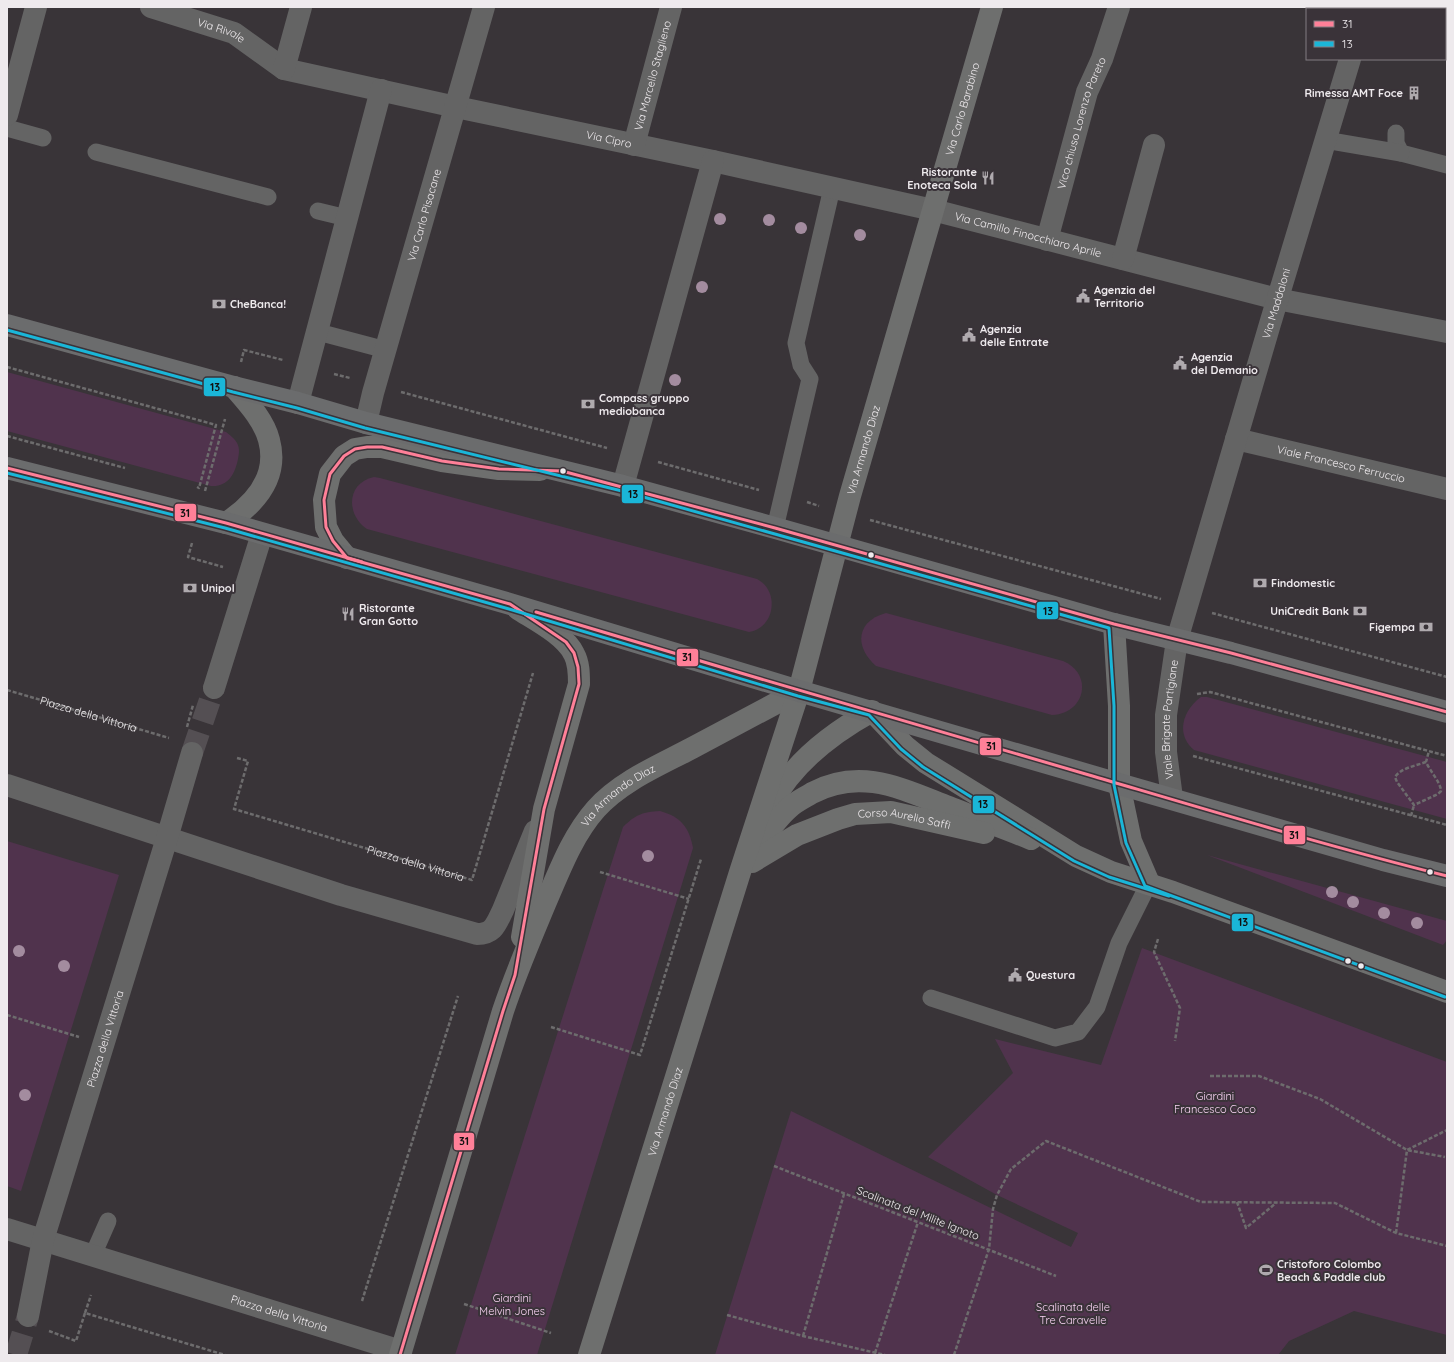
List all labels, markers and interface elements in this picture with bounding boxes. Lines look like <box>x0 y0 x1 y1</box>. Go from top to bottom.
legend <box>1306 8 1446 60</box>
street label: Via Rivale <box>196 15 248 46</box>
text: 31 <box>1342 16 1353 31</box>
street label: Via Marcello Staglieno <box>631 19 674 132</box>
text: 13 <box>1342 36 1353 51</box>
street label: Vico chiuso Lorenzo Pareto <box>1054 54 1109 191</box>
street label: Via Carlo Barabino <box>942 60 983 157</box>
building icon: Rimessa AMT Foce <box>1406 85 1422 101</box>
place label: Rimessa AMT Foce <box>1304 86 1404 100</box>
street label: Via Cipro <box>585 128 633 151</box>
place label: Ristorante Enoteca Sola <box>907 165 978 192</box>
street label: Via Carlo Pisacane <box>404 167 444 263</box>
restaurant icon: Ristorante Enoteca Sola <box>980 170 996 186</box>
street label: Via Camillo Finocchiaro Aprile <box>953 209 1103 260</box>
street label: Via Maddaloni <box>1259 267 1293 340</box>
place label: Agenzia del Territorio <box>1094 283 1155 310</box>
public building icon: Agenzia del Territorio <box>1075 288 1091 304</box>
bank icon: CheBanca! <box>211 296 227 312</box>
place label: CheBanca! <box>230 297 286 311</box>
place label: Agenzia delle Entrate <box>980 322 1049 349</box>
public building icon: Agenzia delle Entrate <box>961 327 977 343</box>
place label: Agenzia del Demanio <box>1191 350 1258 377</box>
public building icon: Agenzia del Demanio <box>1172 355 1188 371</box>
line badge: 13 <box>203 377 226 397</box>
text: 13 <box>210 380 220 394</box>
place label: Compass gruppo mediobanca <box>599 391 689 418</box>
bank icon: Compass gruppo mediobanca <box>580 396 596 412</box>
street label: Via Armando Diaz <box>844 404 883 496</box>
street label: Viale Francesco Ferruccio <box>1276 442 1407 486</box>
unlabelled marker <box>558 466 568 476</box>
line badge: 13 <box>621 484 644 504</box>
text: 13 <box>628 487 638 501</box>
line badge: 31 <box>174 503 197 522</box>
text: 31 <box>180 506 190 520</box>
unlabelled marker <box>866 550 876 560</box>
bank icon: Findomestic <box>1252 575 1268 591</box>
place label: Findomestic <box>1271 576 1335 590</box>
bank icon: Unipol <box>182 580 198 596</box>
place label: Unipol <box>201 581 235 595</box>
place label: Ristorante Gran Gotto <box>359 601 418 628</box>
line badge: 13 <box>1036 601 1059 620</box>
bank icon: UniCredit Bank <box>1352 603 1368 619</box>
text: 13 <box>1043 604 1053 618</box>
place label: UniCredit Bank <box>1270 604 1349 618</box>
restaurant icon: Ristorante Gran Gotto <box>340 606 356 622</box>
bank icon: Figempa <box>1418 619 1434 635</box>
place label: Figempa <box>1369 620 1415 634</box>
line badge: 31 <box>676 648 699 667</box>
text: 31 <box>682 650 692 664</box>
street label: Viale Brigate Partigiane <box>1159 659 1181 780</box>
street label: Piazza della Vittoria <box>38 693 139 735</box>
line badge: 31 <box>979 737 1002 756</box>
text: 31 <box>986 739 996 753</box>
street label: Via Armando Diaz <box>578 761 657 829</box>
line badge: 13 <box>972 795 995 814</box>
text: 13 <box>978 797 988 811</box>
street label: Corso Aurelio Saffi <box>857 805 952 832</box>
line badge: 31 <box>1283 825 1306 845</box>
text: 31 <box>1289 828 1299 842</box>
street label: Piazza della Vittoria <box>366 842 466 884</box>
unlabelled marker <box>1425 867 1435 877</box>
line badge: 13 <box>1231 913 1254 932</box>
text: 13 <box>1238 915 1248 929</box>
unlabelled marker <box>1343 956 1353 966</box>
unlabelled marker <box>1356 961 1366 971</box>
public building icon: Questura <box>1007 967 1023 983</box>
place label: Questura <box>1026 968 1075 982</box>
street label: Piazza della Vittoria <box>84 989 127 1089</box>
street label: Via Armando Diaz <box>645 1065 686 1158</box>
park label: Giardini Francesco Coco <box>1174 1089 1256 1116</box>
line badge: 31 <box>453 1132 475 1151</box>
text: 31 <box>459 1134 469 1148</box>
street label: Scalinata del Milite Ignoto <box>855 1183 982 1243</box>
place label: Cristoforo Colombo Beach & Paddle club <box>1277 1257 1386 1284</box>
sports icon: Cristoforo Colombo Beach & Paddle club <box>1258 1262 1274 1278</box>
park label: Giardini Melvin Jones <box>479 1291 545 1318</box>
street label: Piazza della Vittoria <box>229 1292 329 1335</box>
park label: Scalinata delle Tre Caravelle <box>1036 1300 1110 1327</box>

